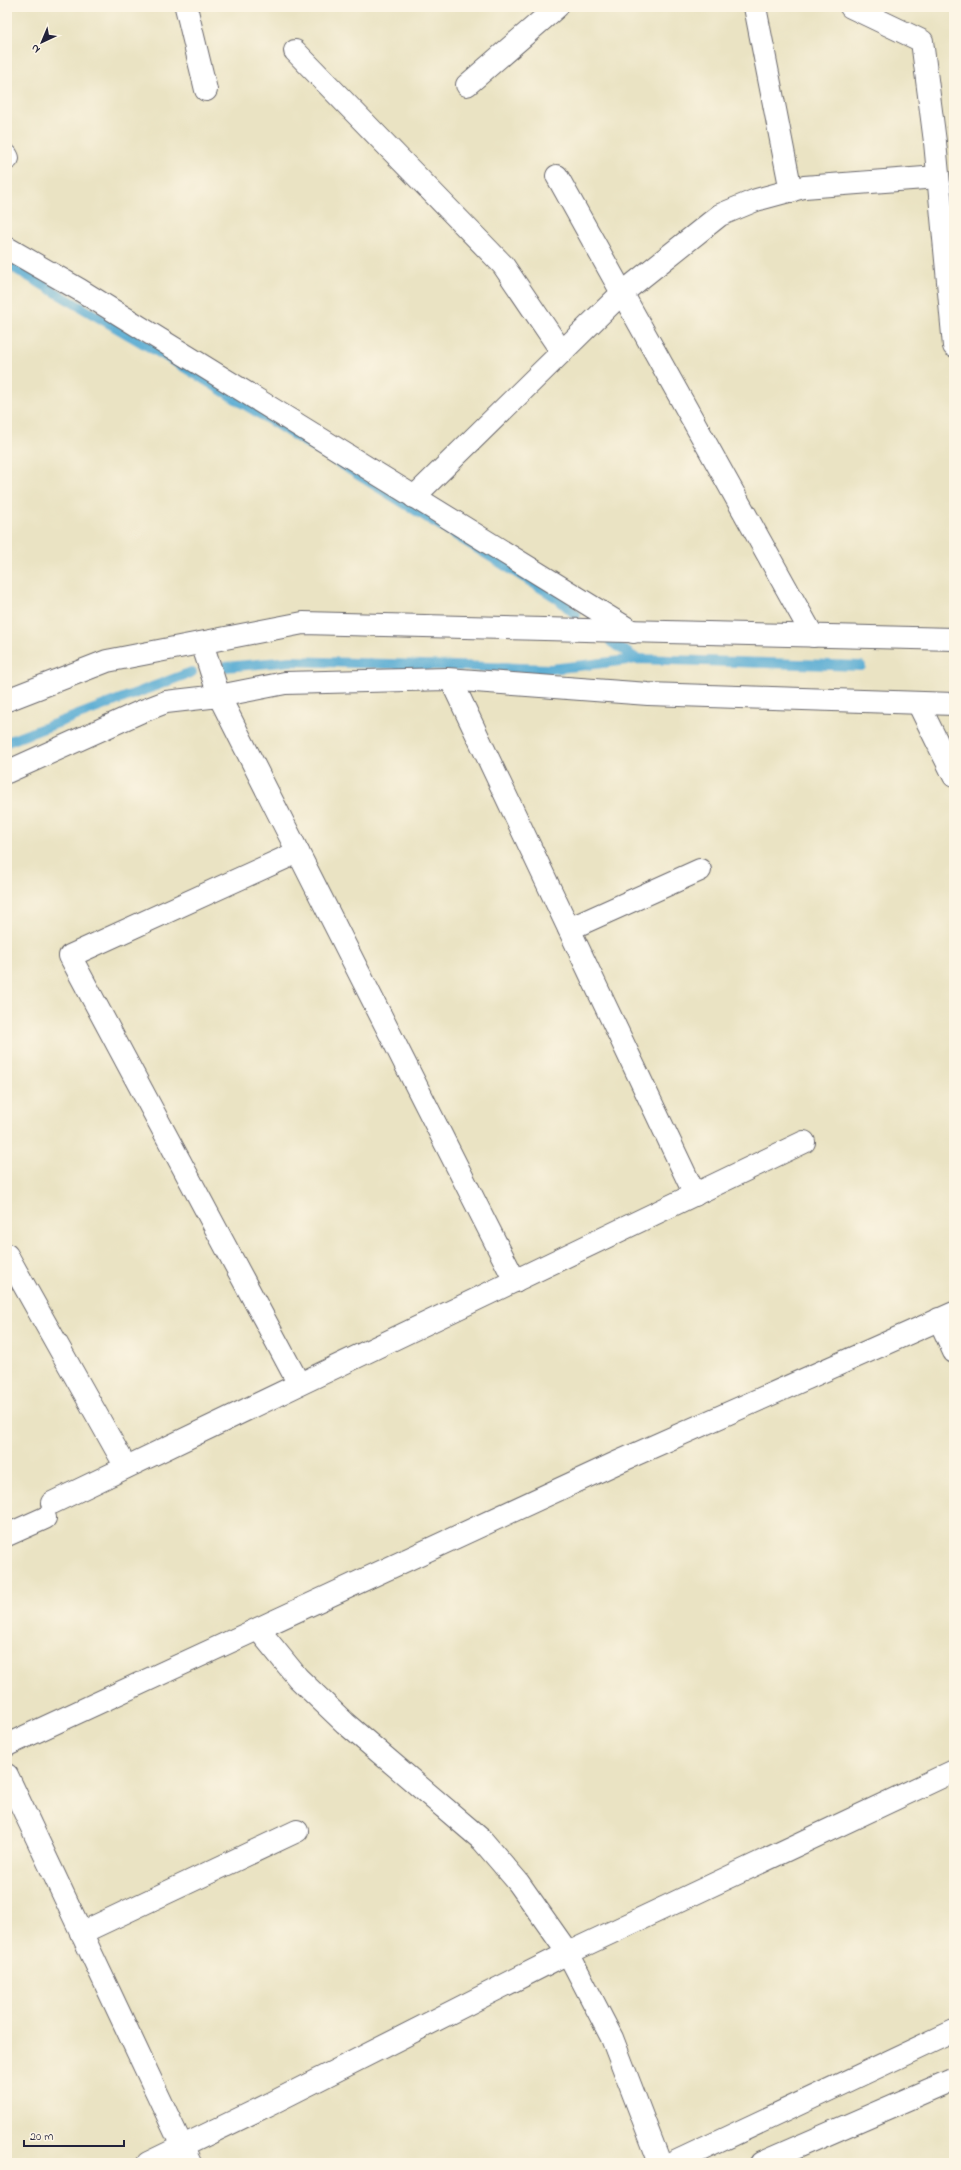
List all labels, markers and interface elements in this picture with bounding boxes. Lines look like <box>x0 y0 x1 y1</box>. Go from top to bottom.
north arrow <box>22 22 62 62</box>
text: N <box>28 40 44 57</box>
scale bar <box>24 2122 124 2148</box>
text: 20 m <box>30 2128 53 2146</box>

